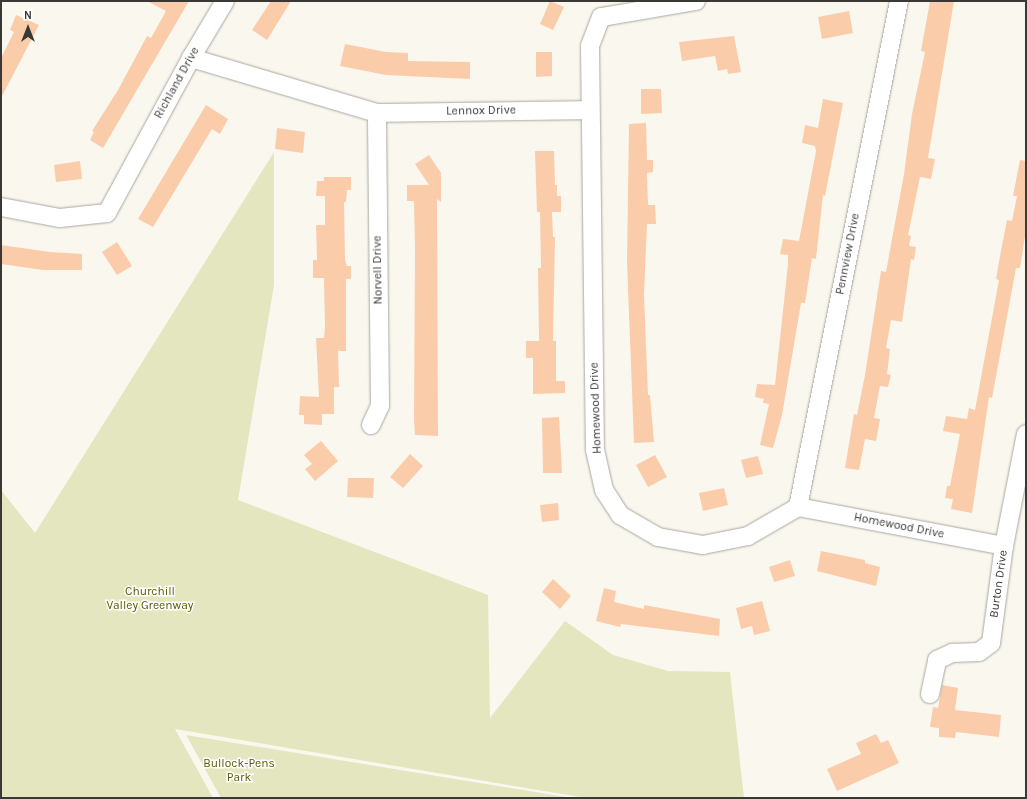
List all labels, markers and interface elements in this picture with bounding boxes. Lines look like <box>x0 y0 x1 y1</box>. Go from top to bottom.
north arrow <box>8 8 48 48</box>
text: N <box>24 9 32 22</box>
street label: Richland Drive <box>151 45 203 121</box>
street label: Lennox Drive <box>446 103 516 119</box>
street label: Pennview Drive <box>833 212 863 296</box>
street label: Norvell Drive <box>370 235 386 305</box>
street label: Homewood Drive <box>587 362 605 454</box>
street label: Homewood Drive <box>853 510 945 542</box>
street label: Burton Drive <box>987 549 1011 619</box>
park label: Churchill Valley Greenway <box>107 585 193 613</box>
park label: Bullock-Pens Park <box>203 757 275 785</box>

